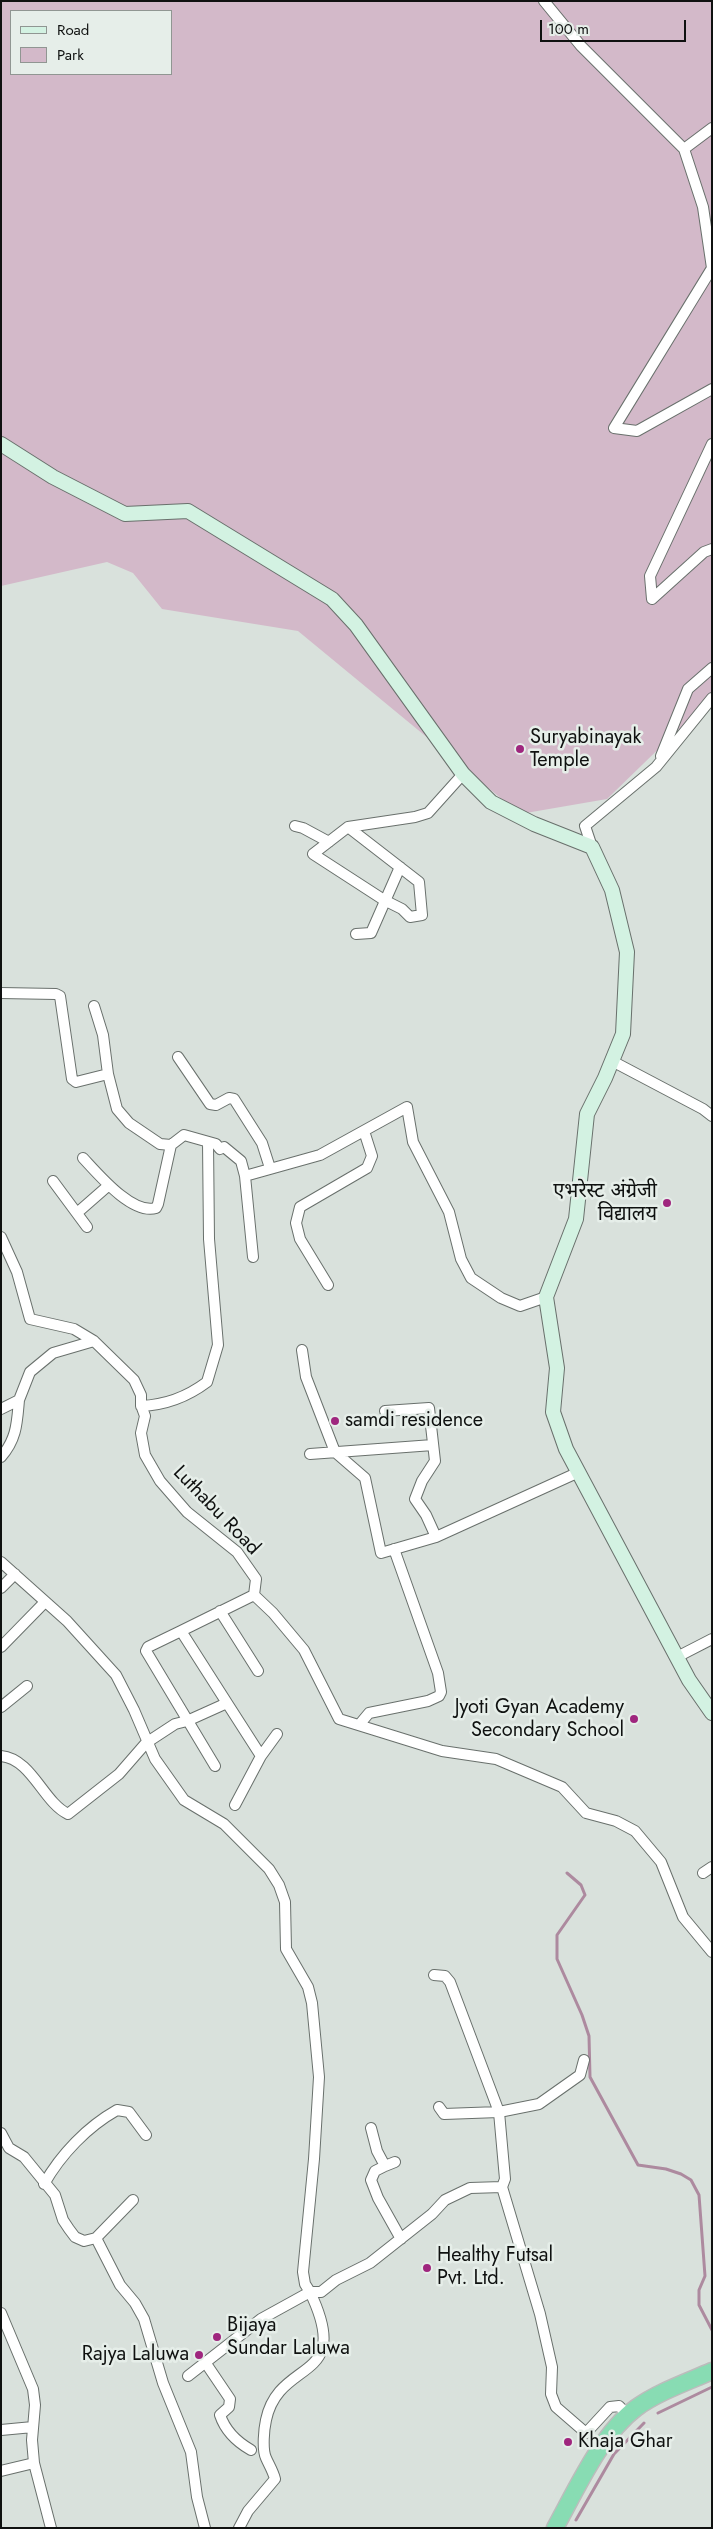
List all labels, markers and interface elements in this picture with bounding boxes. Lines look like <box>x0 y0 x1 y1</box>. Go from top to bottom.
legend <box>10 10 172 75</box>
scale bar <box>543 10 689 42</box>
text: 100 m <box>548 18 589 40</box>
text: Road <box>57 19 89 41</box>
text: Park <box>57 44 84 66</box>
place label: Suryabinayak Temple <box>530 726 641 773</box>
marker: Suryabinayak Temple <box>514 743 526 755</box>
place label: एभरेस्ट अंग्रेजी विद्यालय <box>553 1180 657 1227</box>
marker: एभरेस्ट अंग्रेजी विद्यालय <box>661 1197 673 1209</box>
place label: samdi residence <box>345 1409 483 1433</box>
marker: samdi residence <box>329 1415 341 1427</box>
street label: Luthabu Road <box>167 1461 265 1561</box>
place label: Jyoti Gyan Academy Secondary School <box>455 1696 624 1743</box>
marker: Jyoti Gyan Academy Secondary School <box>628 1713 640 1725</box>
place label: Healthy Futsal Pvt. Ltd. <box>437 2244 553 2291</box>
marker: Healthy Futsal Pvt. Ltd. <box>421 2262 433 2274</box>
place label: Bijaya Sundar Laluwa <box>227 2314 350 2361</box>
marker: Bijaya Sundar Laluwa <box>211 2331 223 2343</box>
place label: Rajya Laluwa <box>82 2343 189 2367</box>
marker: Rajya Laluwa <box>193 2349 205 2361</box>
place label: Khaja Ghar <box>578 2430 673 2454</box>
marker: Khaja Ghar <box>562 2436 574 2448</box>

